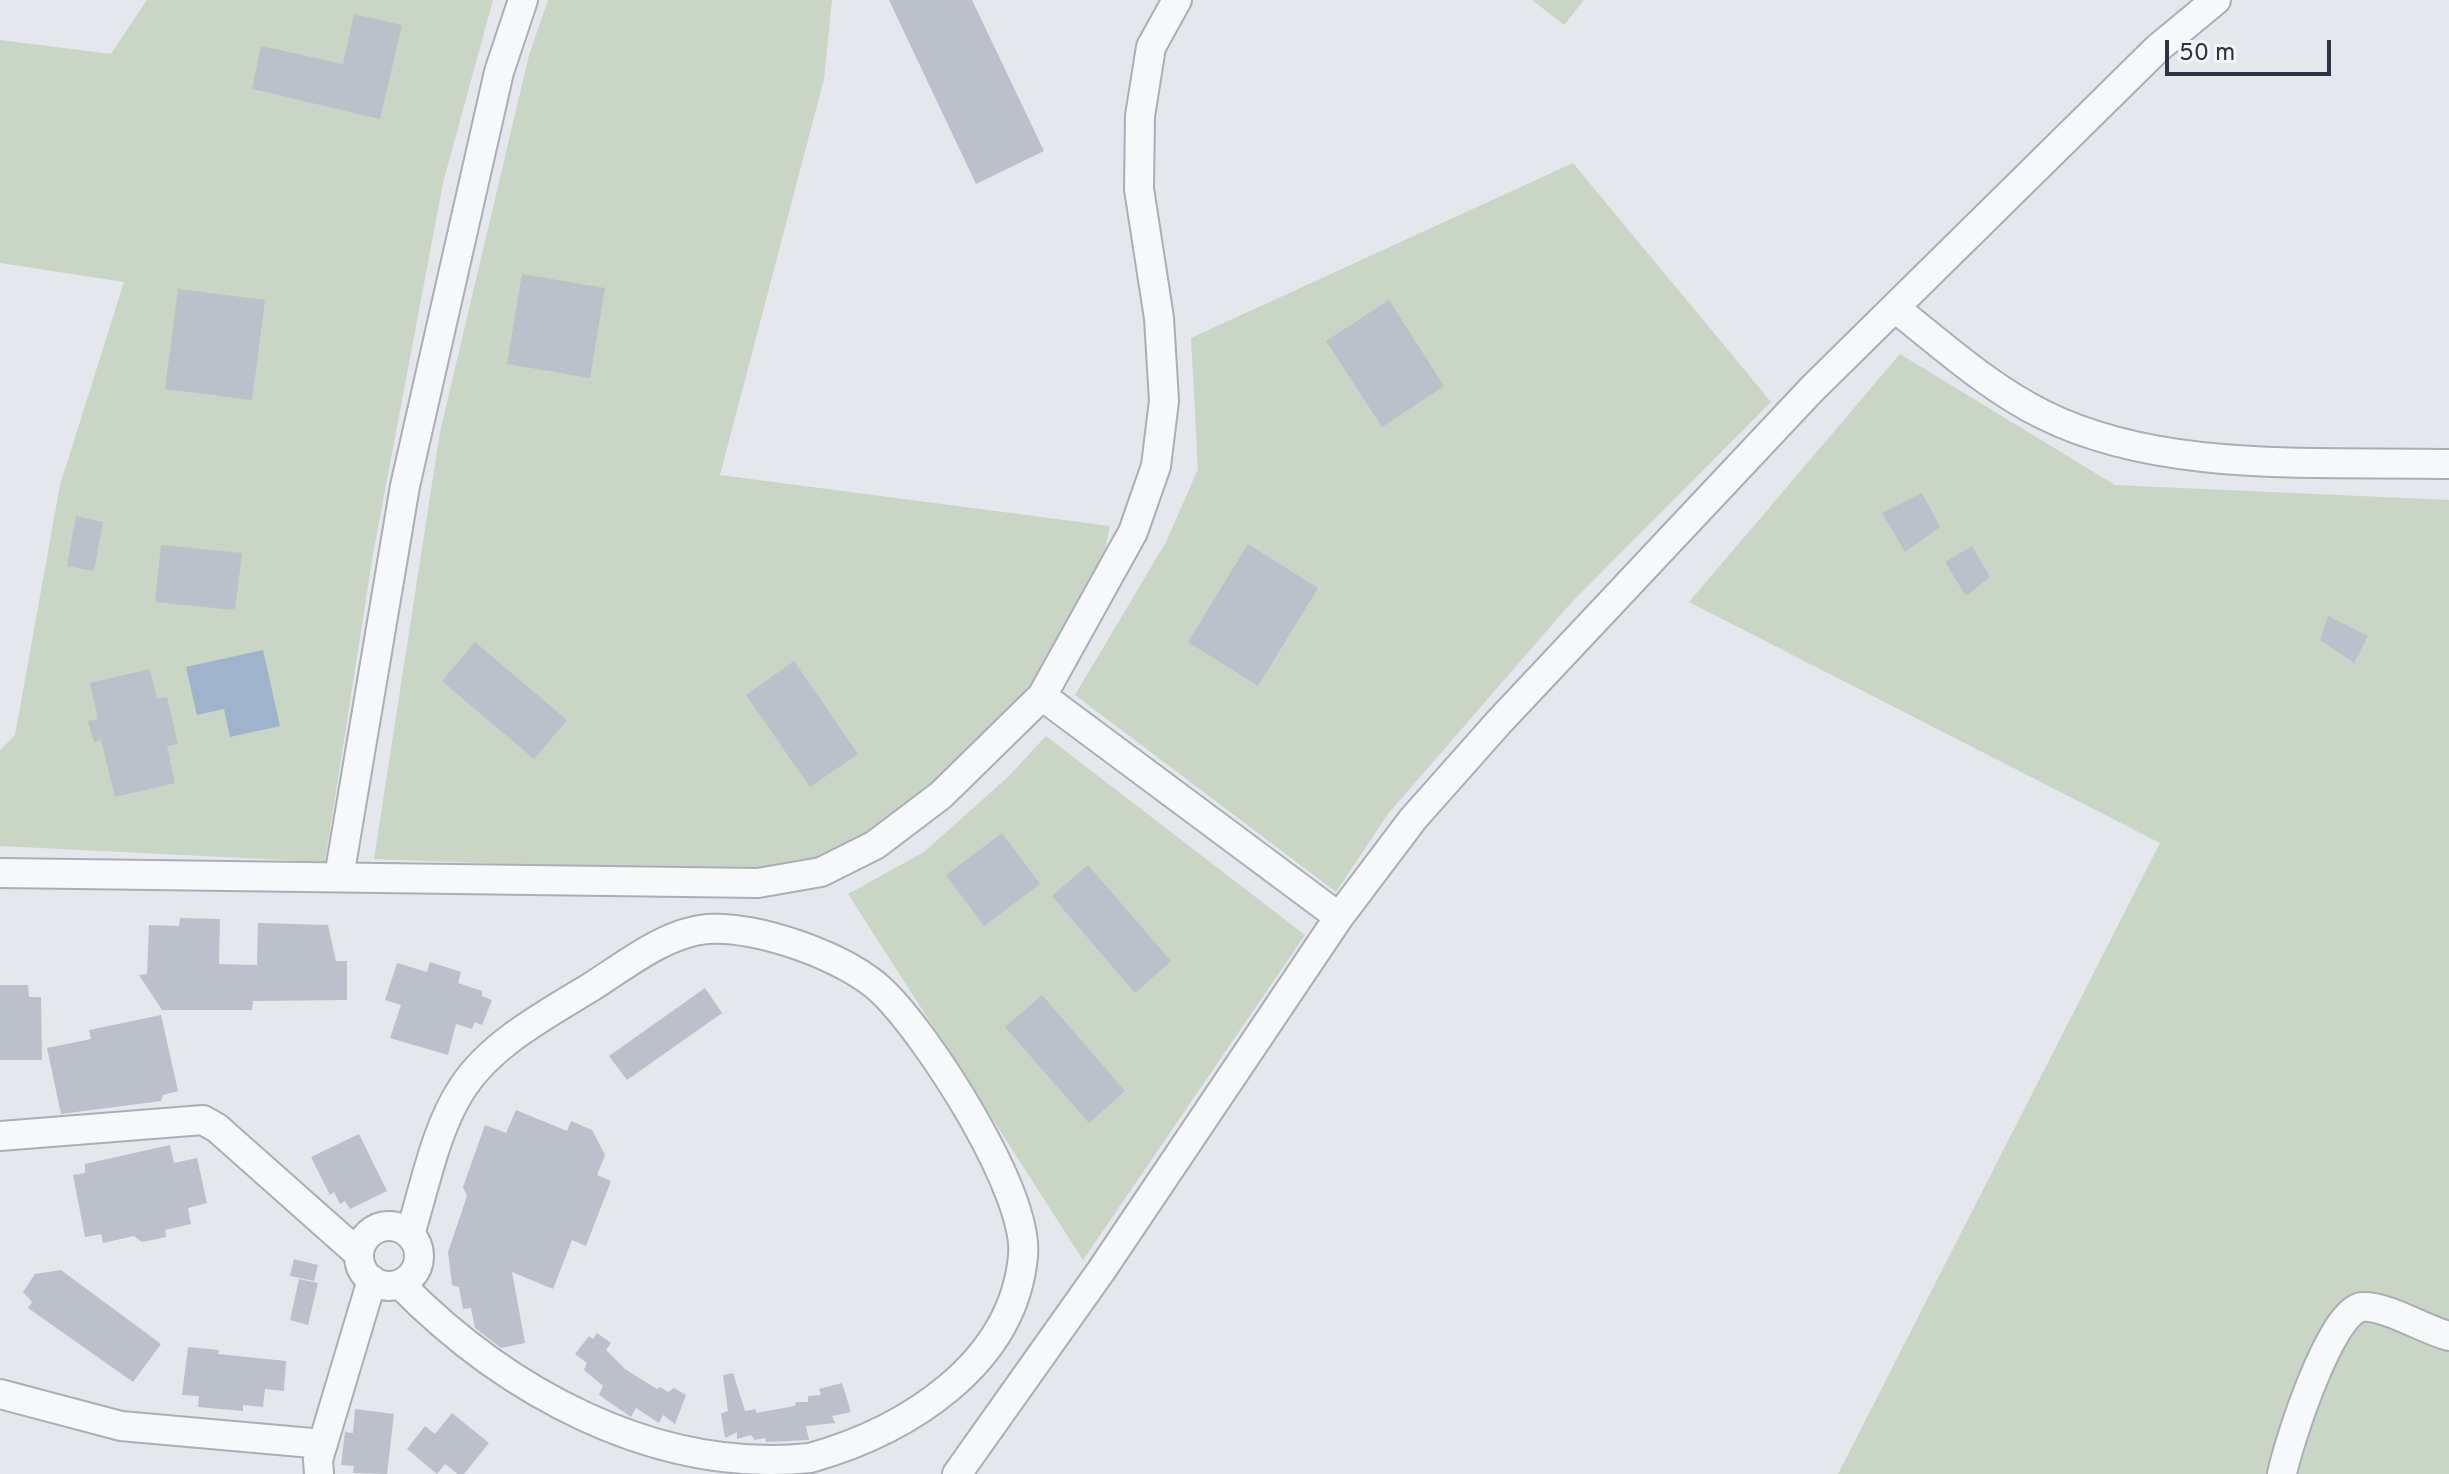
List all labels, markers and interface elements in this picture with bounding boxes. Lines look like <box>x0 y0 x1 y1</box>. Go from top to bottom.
scale bar <box>2169 24 2335 74</box>
text: 50 m <box>2179 39 2235 69</box>

